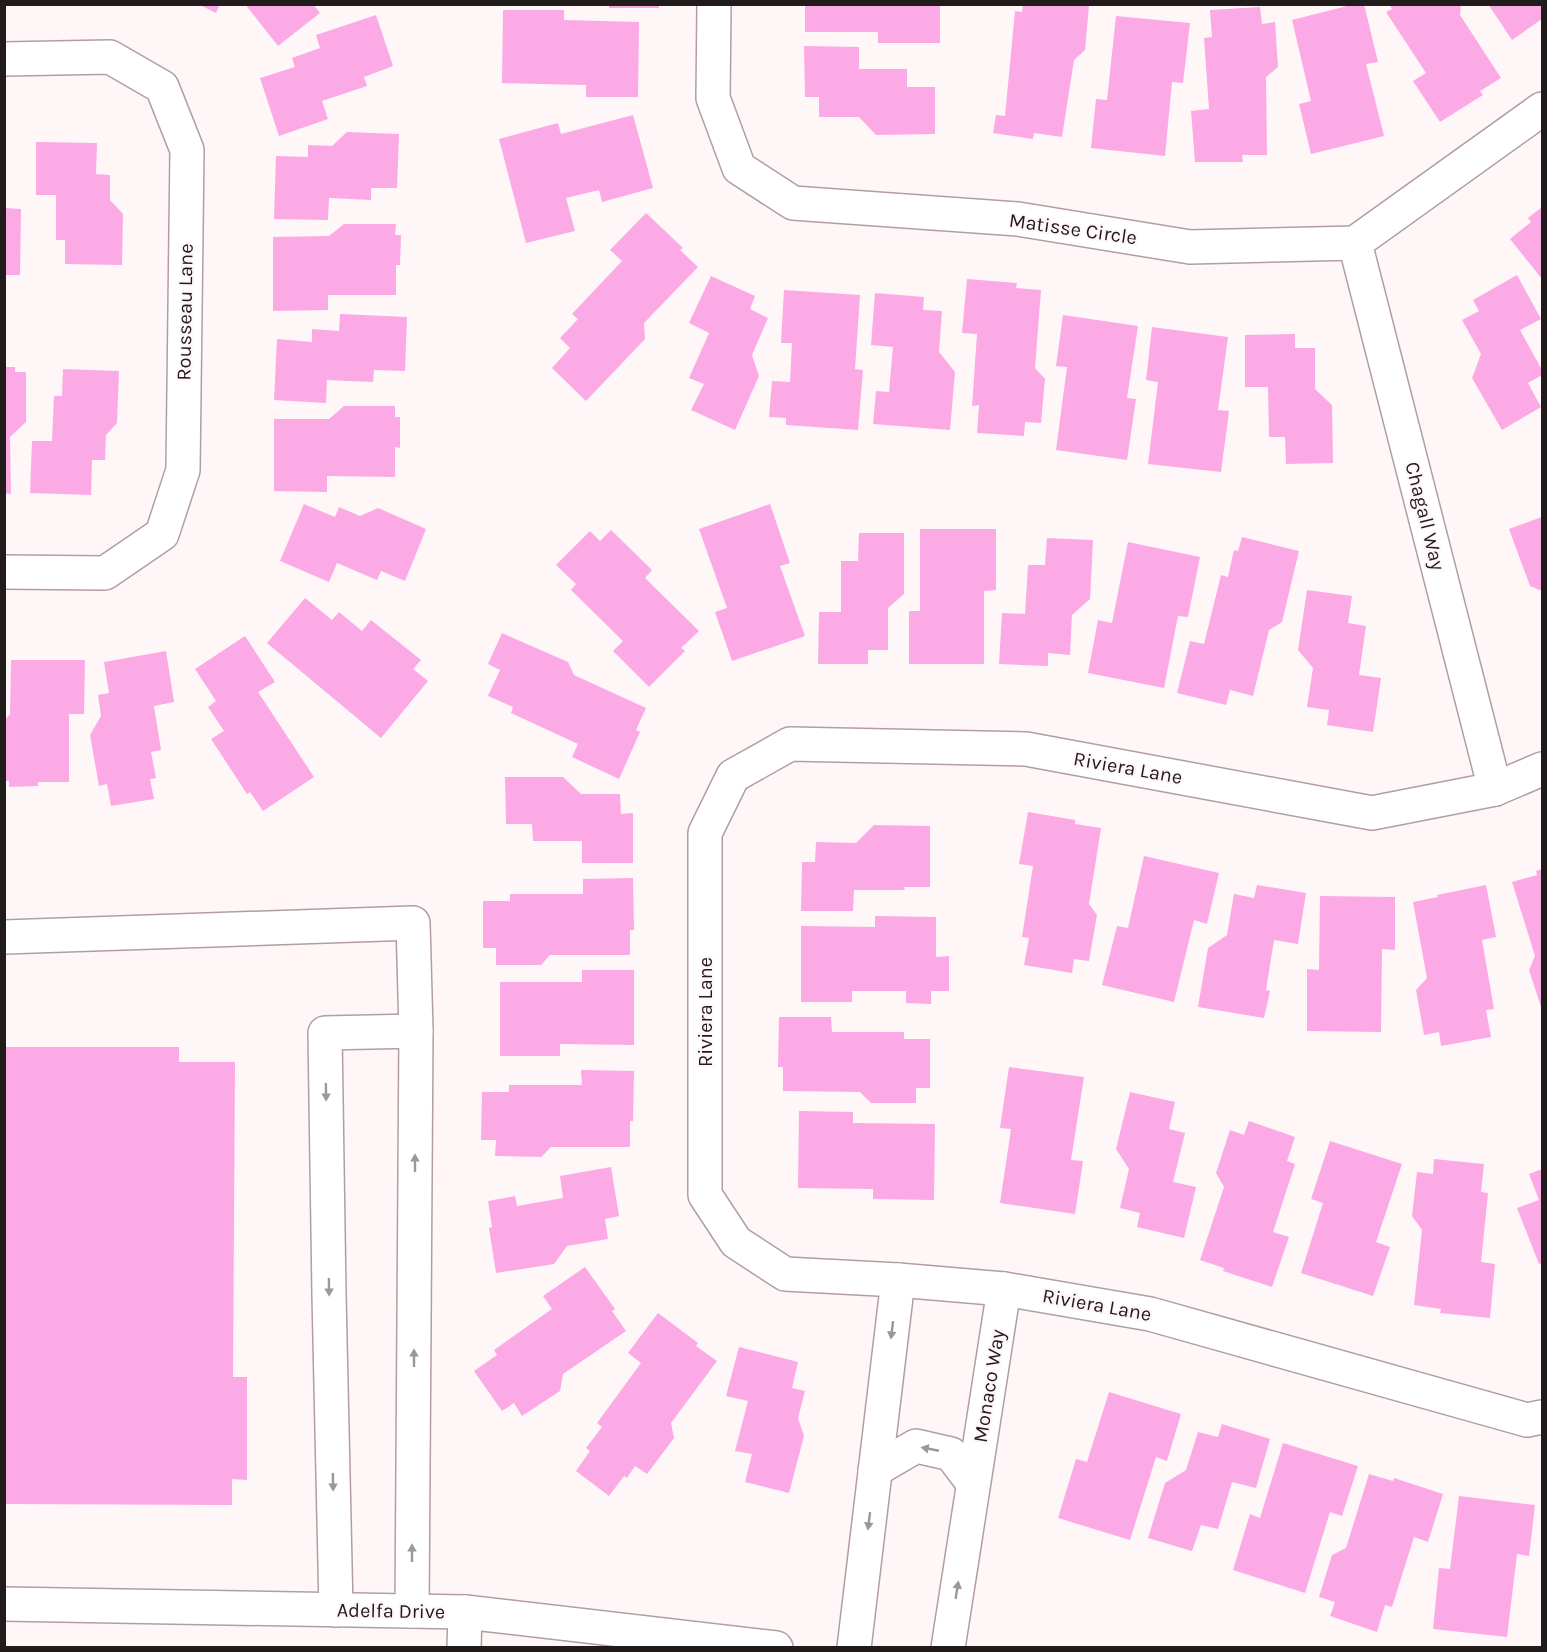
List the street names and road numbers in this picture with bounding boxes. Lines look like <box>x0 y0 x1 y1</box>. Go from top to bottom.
street label: Matisse Circle <box>1007 209 1139 249</box>
street label: Rousseau Lane <box>172 243 198 381</box>
street label: Chagall Way <box>1400 459 1450 573</box>
street label: Riviera Lane <box>1072 747 1184 789</box>
street label: Riviera Lane <box>694 957 717 1067</box>
street label: Riviera Lane <box>1041 1284 1153 1326</box>
street label: Monaco Way <box>969 1328 1009 1444</box>
street label: Adelfa Drive <box>337 1599 445 1623</box>

